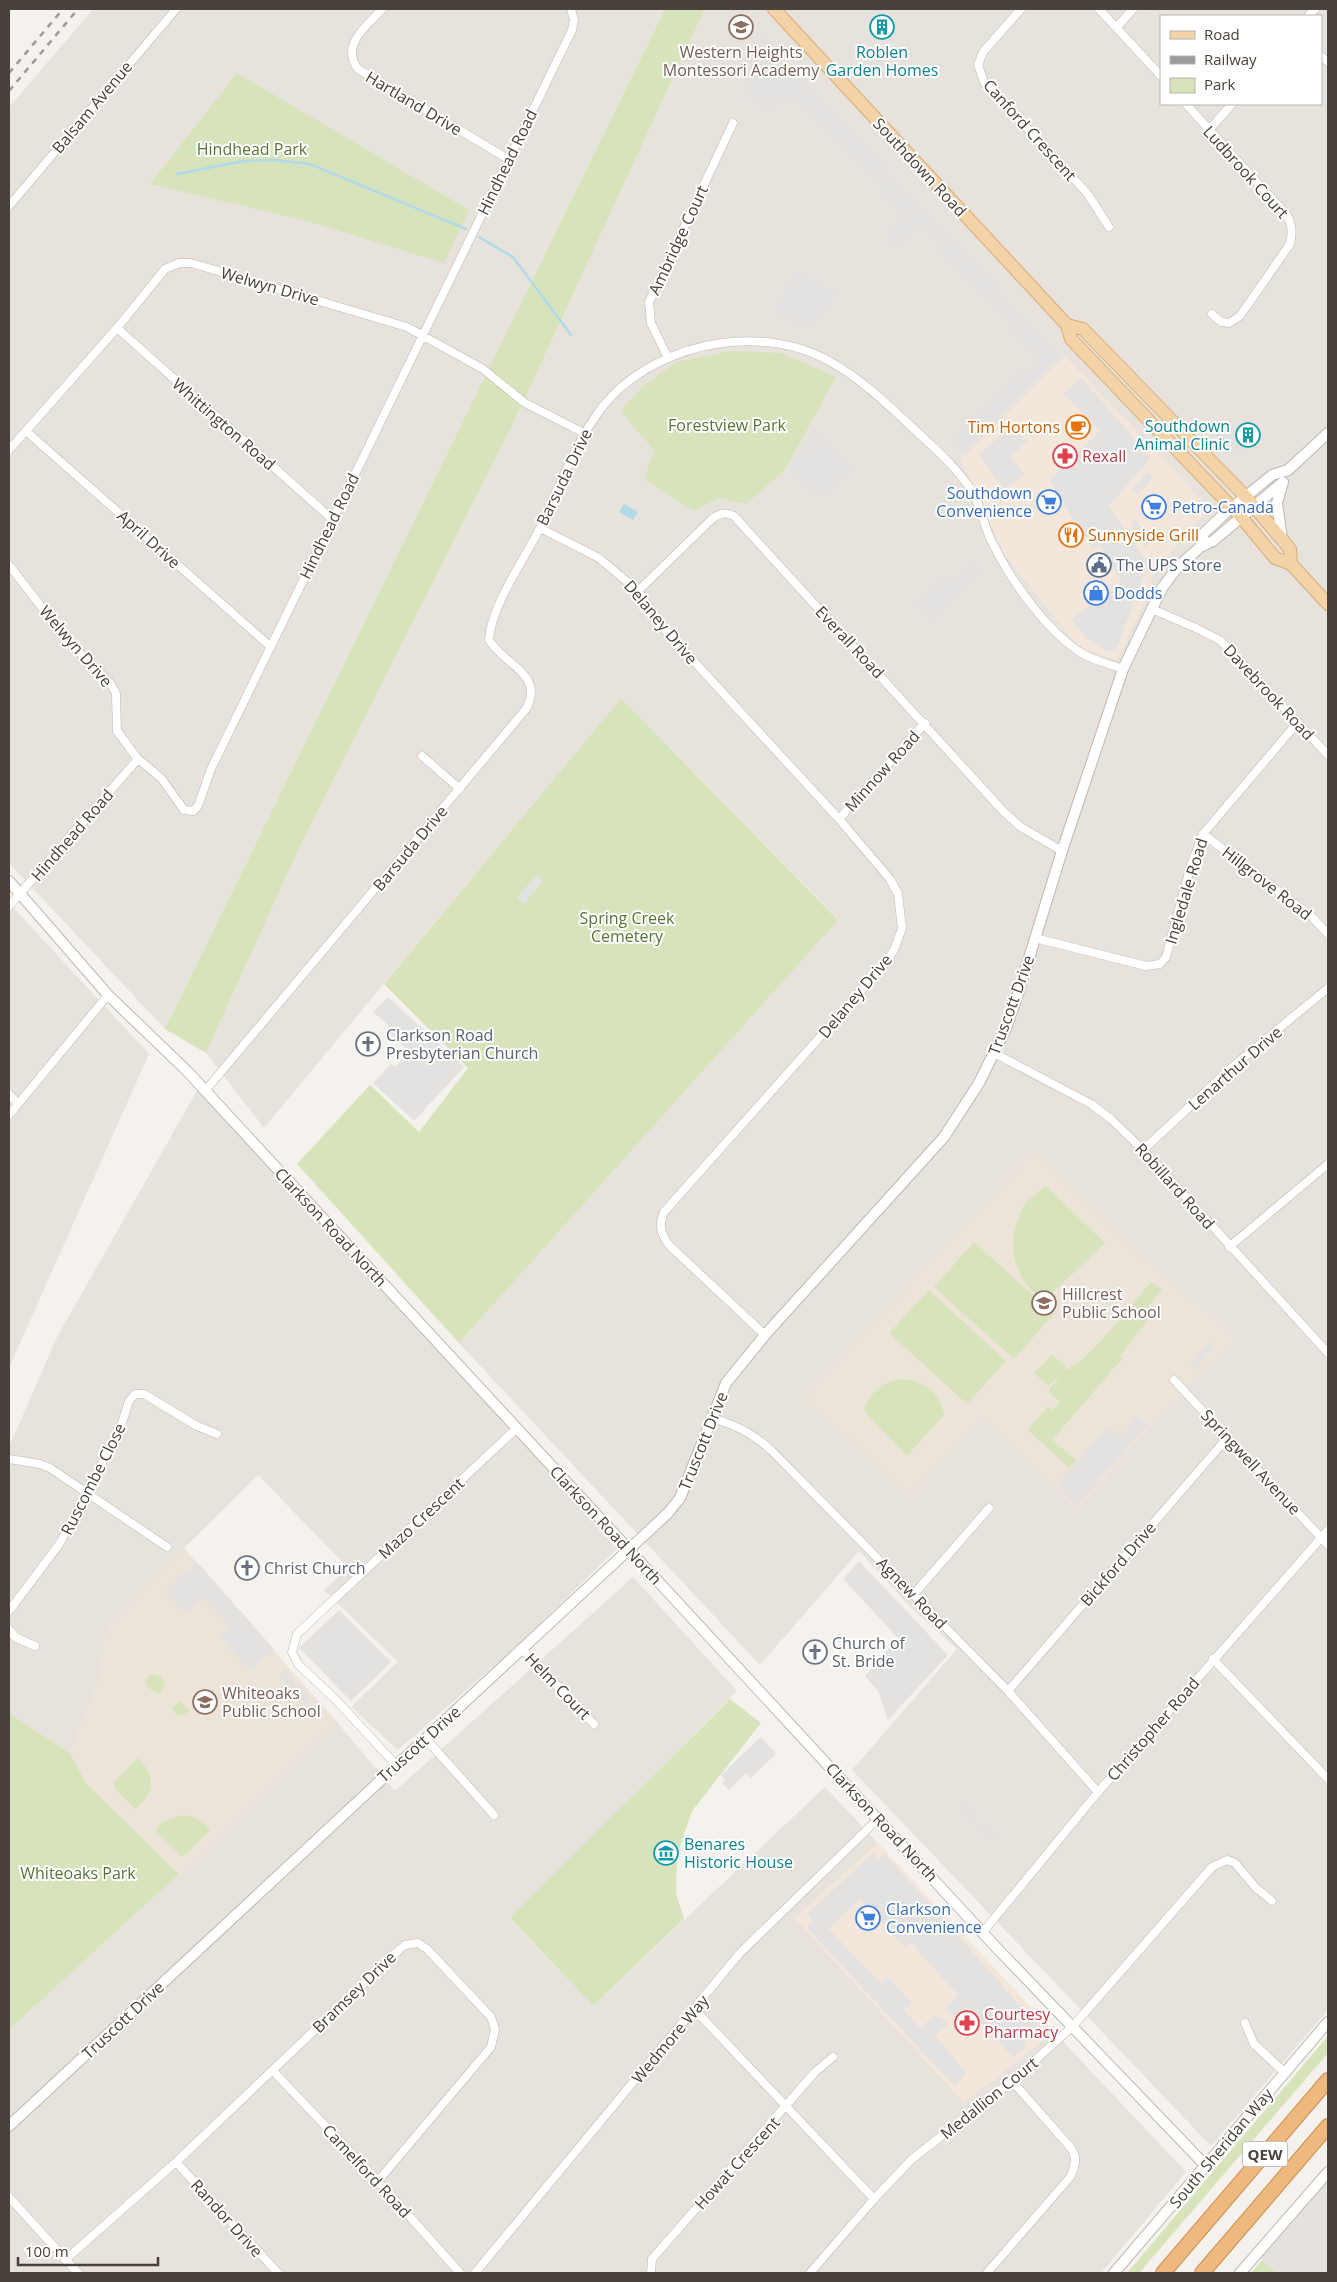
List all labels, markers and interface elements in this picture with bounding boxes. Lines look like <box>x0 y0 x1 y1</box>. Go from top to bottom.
school or university icon: Western Heights Montessori Academy <box>728 14 754 40</box>
building icon: Roblen Garden Homes <box>869 14 895 40</box>
legend <box>1160 15 1322 105</box>
text: Road <box>1204 24 1240 44</box>
place label: Western Heights Montessori Academy <box>663 41 820 81</box>
place label: Roblen Garden Homes <box>826 41 938 81</box>
text: Railway <box>1204 49 1257 69</box>
street label: Balsam Avenue <box>47 56 137 158</box>
street label: Hartland Drive <box>362 66 466 140</box>
street label: Canford Crescent <box>978 74 1082 186</box>
text: Park <box>1204 74 1235 94</box>
street label: Hindhead Road <box>472 105 542 219</box>
street label: Southdown Road <box>868 113 972 221</box>
street label: Ludbrook Court <box>1198 121 1294 223</box>
park label: Hindhead Park <box>197 138 308 160</box>
street label: Ambridge Court <box>643 181 713 298</box>
street label: Welwyn Drive <box>218 261 322 311</box>
street label: Whittington Road <box>168 373 280 475</box>
park label: Forestview Park <box>668 414 786 436</box>
cafe icon: Tim Hortons <box>1065 414 1091 440</box>
place label: Southdown Animal Clinic <box>1134 415 1230 455</box>
place label: Tim Hortons <box>967 416 1060 438</box>
building icon: Southdown Animal Clinic <box>1235 422 1261 448</box>
street label: Barsuda Drive <box>531 425 597 529</box>
pharmacy icon: Rexall <box>1052 443 1078 469</box>
place label: Rexall <box>1082 445 1126 467</box>
street label: Hindhead Road <box>294 469 364 583</box>
place label: Southdown Convenience <box>936 482 1032 522</box>
supermarket icon: Southdown Convenience <box>1036 489 1062 515</box>
supermarket icon: Petro-Canada <box>1141 494 1167 520</box>
place label: Petro-Canada <box>1172 496 1274 518</box>
street label: April Drive <box>113 505 185 573</box>
restaurant icon: Sunnyside Grill <box>1058 522 1084 548</box>
place label: Sunnyside Grill <box>1088 524 1199 546</box>
public building icon: The UPS Store <box>1086 552 1112 578</box>
place label: The UPS Store <box>1116 554 1222 576</box>
street label: Delaney Drive <box>619 575 703 669</box>
shop icon: Dodds <box>1083 580 1109 606</box>
place label: Dodds <box>1114 582 1162 604</box>
street label: Welwyn Drive <box>34 601 118 691</box>
street label: Everall Road <box>811 601 889 683</box>
street label: Davebrook Road <box>1219 639 1319 745</box>
street label: Minnow Road <box>840 726 924 816</box>
street label: Hindhead Road <box>26 784 118 886</box>
street label: Barsuda Drive <box>368 801 452 895</box>
street label: Ingledale Road <box>1159 835 1213 947</box>
street label: Hillgrove Road <box>1218 841 1316 925</box>
park label: Spring Creek Cemetery <box>580 907 675 947</box>
street label: Delaney Drive <box>813 949 897 1043</box>
street label: Truscott Drive <box>983 952 1039 1058</box>
street label: Lenarthur Drive <box>1183 1021 1287 1115</box>
place label: Clarkson Road Presbyterian Church <box>386 1024 538 1064</box>
church icon: Clarkson Road Presbyterian Church <box>355 1031 381 1057</box>
street label: Robillard Road <box>1130 1138 1220 1234</box>
street label: Clarkson Road North <box>270 1163 392 1291</box>
place label: Hillcrest Public School <box>1062 1283 1161 1323</box>
school or university icon: Hillcrest Public School <box>1031 1290 1057 1316</box>
street label: Truscott Drive <box>673 1388 733 1494</box>
street label: Springwell Avenue <box>1196 1404 1306 1520</box>
street label: Ruscombe Close <box>55 1419 131 1539</box>
street label: Clarkson Road North <box>545 1461 667 1589</box>
street label: Mazo Crescent <box>373 1472 469 1564</box>
street label: Bickford Drive <box>1075 1517 1161 1611</box>
street label: Agnew Road <box>872 1552 952 1634</box>
church icon: Christ Church <box>234 1555 260 1581</box>
place label: Christ Church <box>264 1557 366 1579</box>
place label: Church of St. Bride <box>832 1632 907 1672</box>
church icon: Church of St. Bride <box>802 1639 828 1665</box>
street label: Helm Court <box>520 1648 596 1725</box>
street label: Christopher Road <box>1102 1672 1204 1786</box>
place label: Whiteoaks Public School <box>222 1682 321 1722</box>
school or university icon: Whiteoaks Public School <box>192 1689 218 1715</box>
street label: Truscott Drive <box>373 1701 465 1787</box>
street label: Clarkson Road North <box>821 1758 943 1886</box>
place label: Benares Historic House <box>684 1833 793 1873</box>
museum icon: Benares Historic House <box>653 1840 679 1866</box>
park label: Whiteoaks Park <box>20 1862 136 1884</box>
place label: Clarkson Convenience <box>886 1898 982 1938</box>
supermarket icon: Clarkson Convenience <box>855 1905 881 1931</box>
street label: Bramsey Drive <box>307 1946 401 2038</box>
street label: Truscott Drive <box>77 1976 169 2064</box>
street label: Wedmore Way <box>626 1989 714 2088</box>
place label: Courtesy Pharmacy <box>984 2003 1059 2043</box>
pharmacy icon: Courtesy Pharmacy <box>954 2010 980 2036</box>
street label: Medallion Court <box>936 2052 1043 2144</box>
street label: South Sheridan Way <box>1164 2083 1278 2213</box>
street label: Howat Crescent <box>689 2112 785 2214</box>
street label: Camelford Road <box>318 2119 416 2223</box>
road number: QEW <box>1242 2142 1288 2166</box>
street label: Randor Drive <box>186 2174 268 2262</box>
scale bar <box>18 2234 158 2266</box>
text: 100 m <box>25 2241 69 2261</box>

